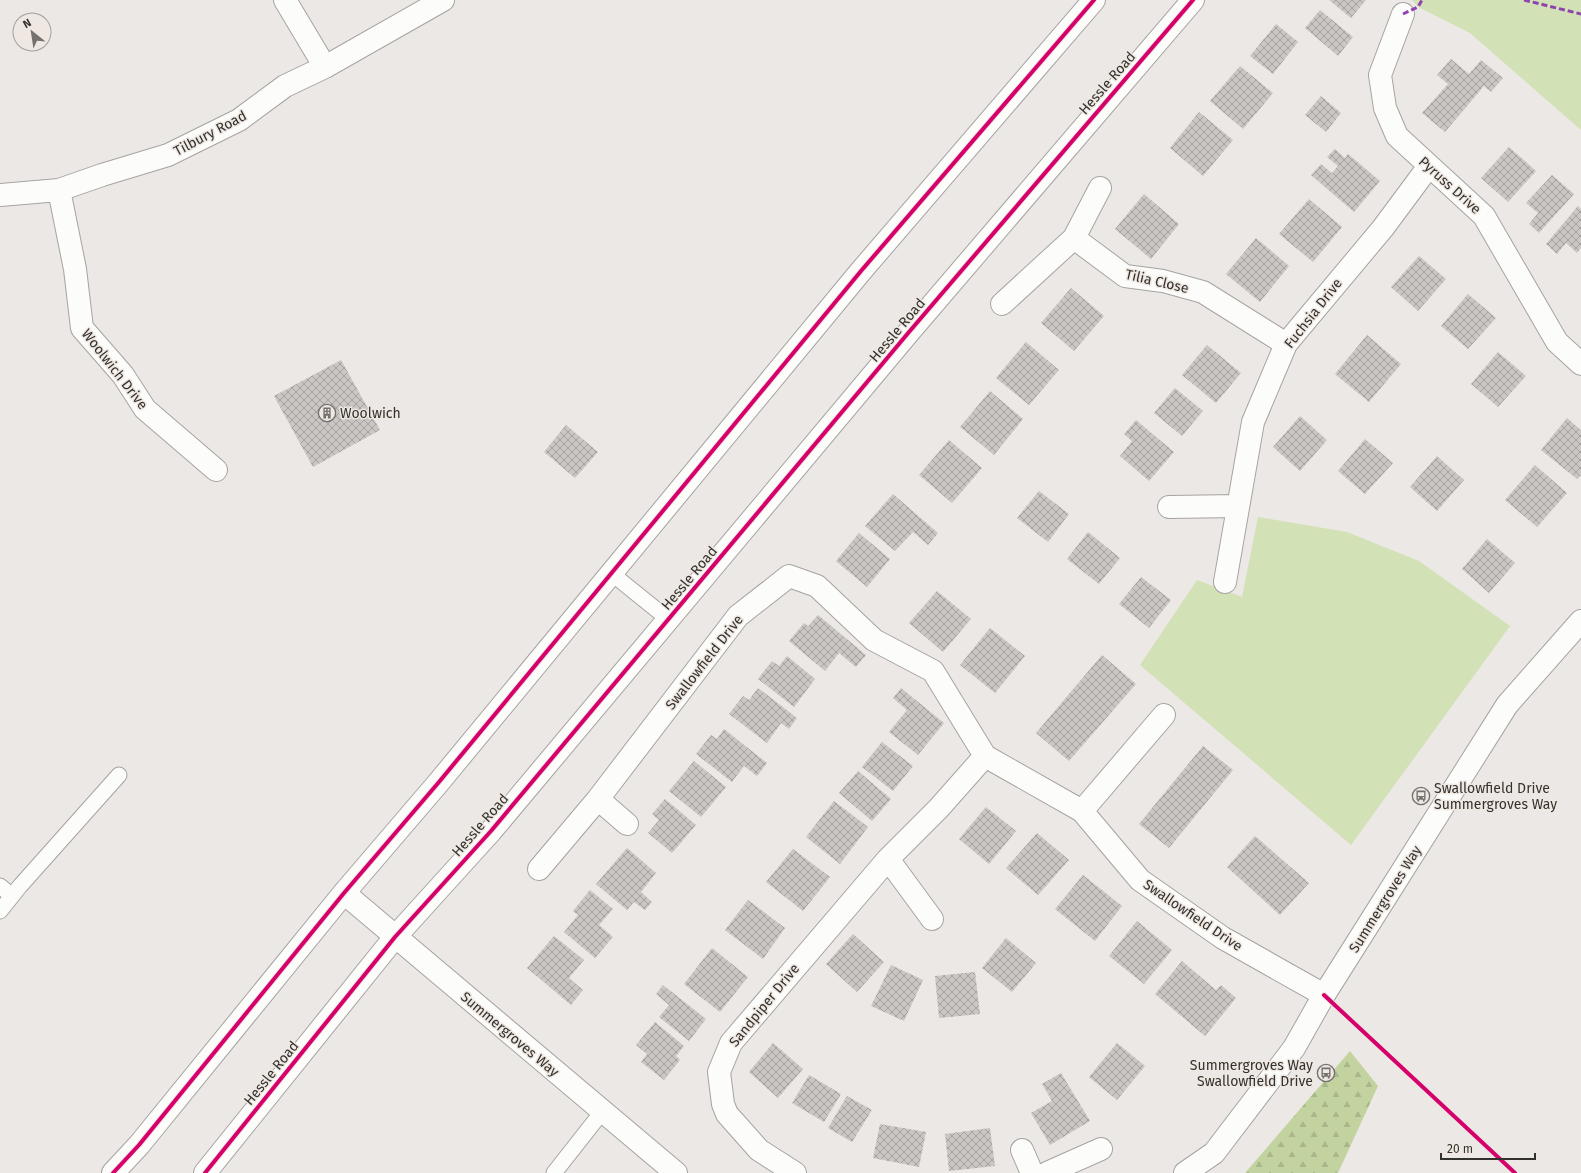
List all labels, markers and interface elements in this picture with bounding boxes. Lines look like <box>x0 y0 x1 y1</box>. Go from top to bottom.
north arrow <box>12 12 52 52</box>
text: N <box>21 16 34 31</box>
street label: Hessle Road <box>1075 48 1139 118</box>
street label: Tilbury Road <box>171 107 250 160</box>
street label: Pyruss Drive <box>1415 153 1484 218</box>
street label: Tilia Close <box>1123 266 1190 297</box>
street label: Fuchsia Drive <box>1281 275 1346 352</box>
street label: Hessle Road <box>866 295 929 366</box>
street label: Woolwich Drive <box>78 326 151 413</box>
building icon: Woolwich <box>317 403 337 423</box>
place label: Woolwich <box>340 405 401 422</box>
street label: Hessle Road <box>658 543 721 614</box>
street label: Swallowfield Drive <box>662 611 747 713</box>
place label: Swallowfield Drive Summergroves Way <box>1434 780 1557 813</box>
bus stop icon: Swallowfield Drive Summergroves Way <box>1411 786 1431 806</box>
street label: Hessle Road <box>448 790 512 860</box>
street label: Summergroves Way <box>1346 842 1425 956</box>
street label: Swallowfield Drive <box>1140 876 1246 955</box>
street label: Sandpiper Drive <box>726 960 803 1050</box>
street label: Summergroves Way <box>457 988 562 1081</box>
street label: Hessle Road <box>240 1038 302 1109</box>
place label: Summergroves Way Swallowfield Drive <box>1190 1057 1313 1090</box>
bus stop icon: Summergroves Way Swallowfield Drive <box>1316 1063 1336 1083</box>
scale bar <box>1441 1135 1535 1161</box>
text: 20 m <box>1447 1142 1473 1156</box>

